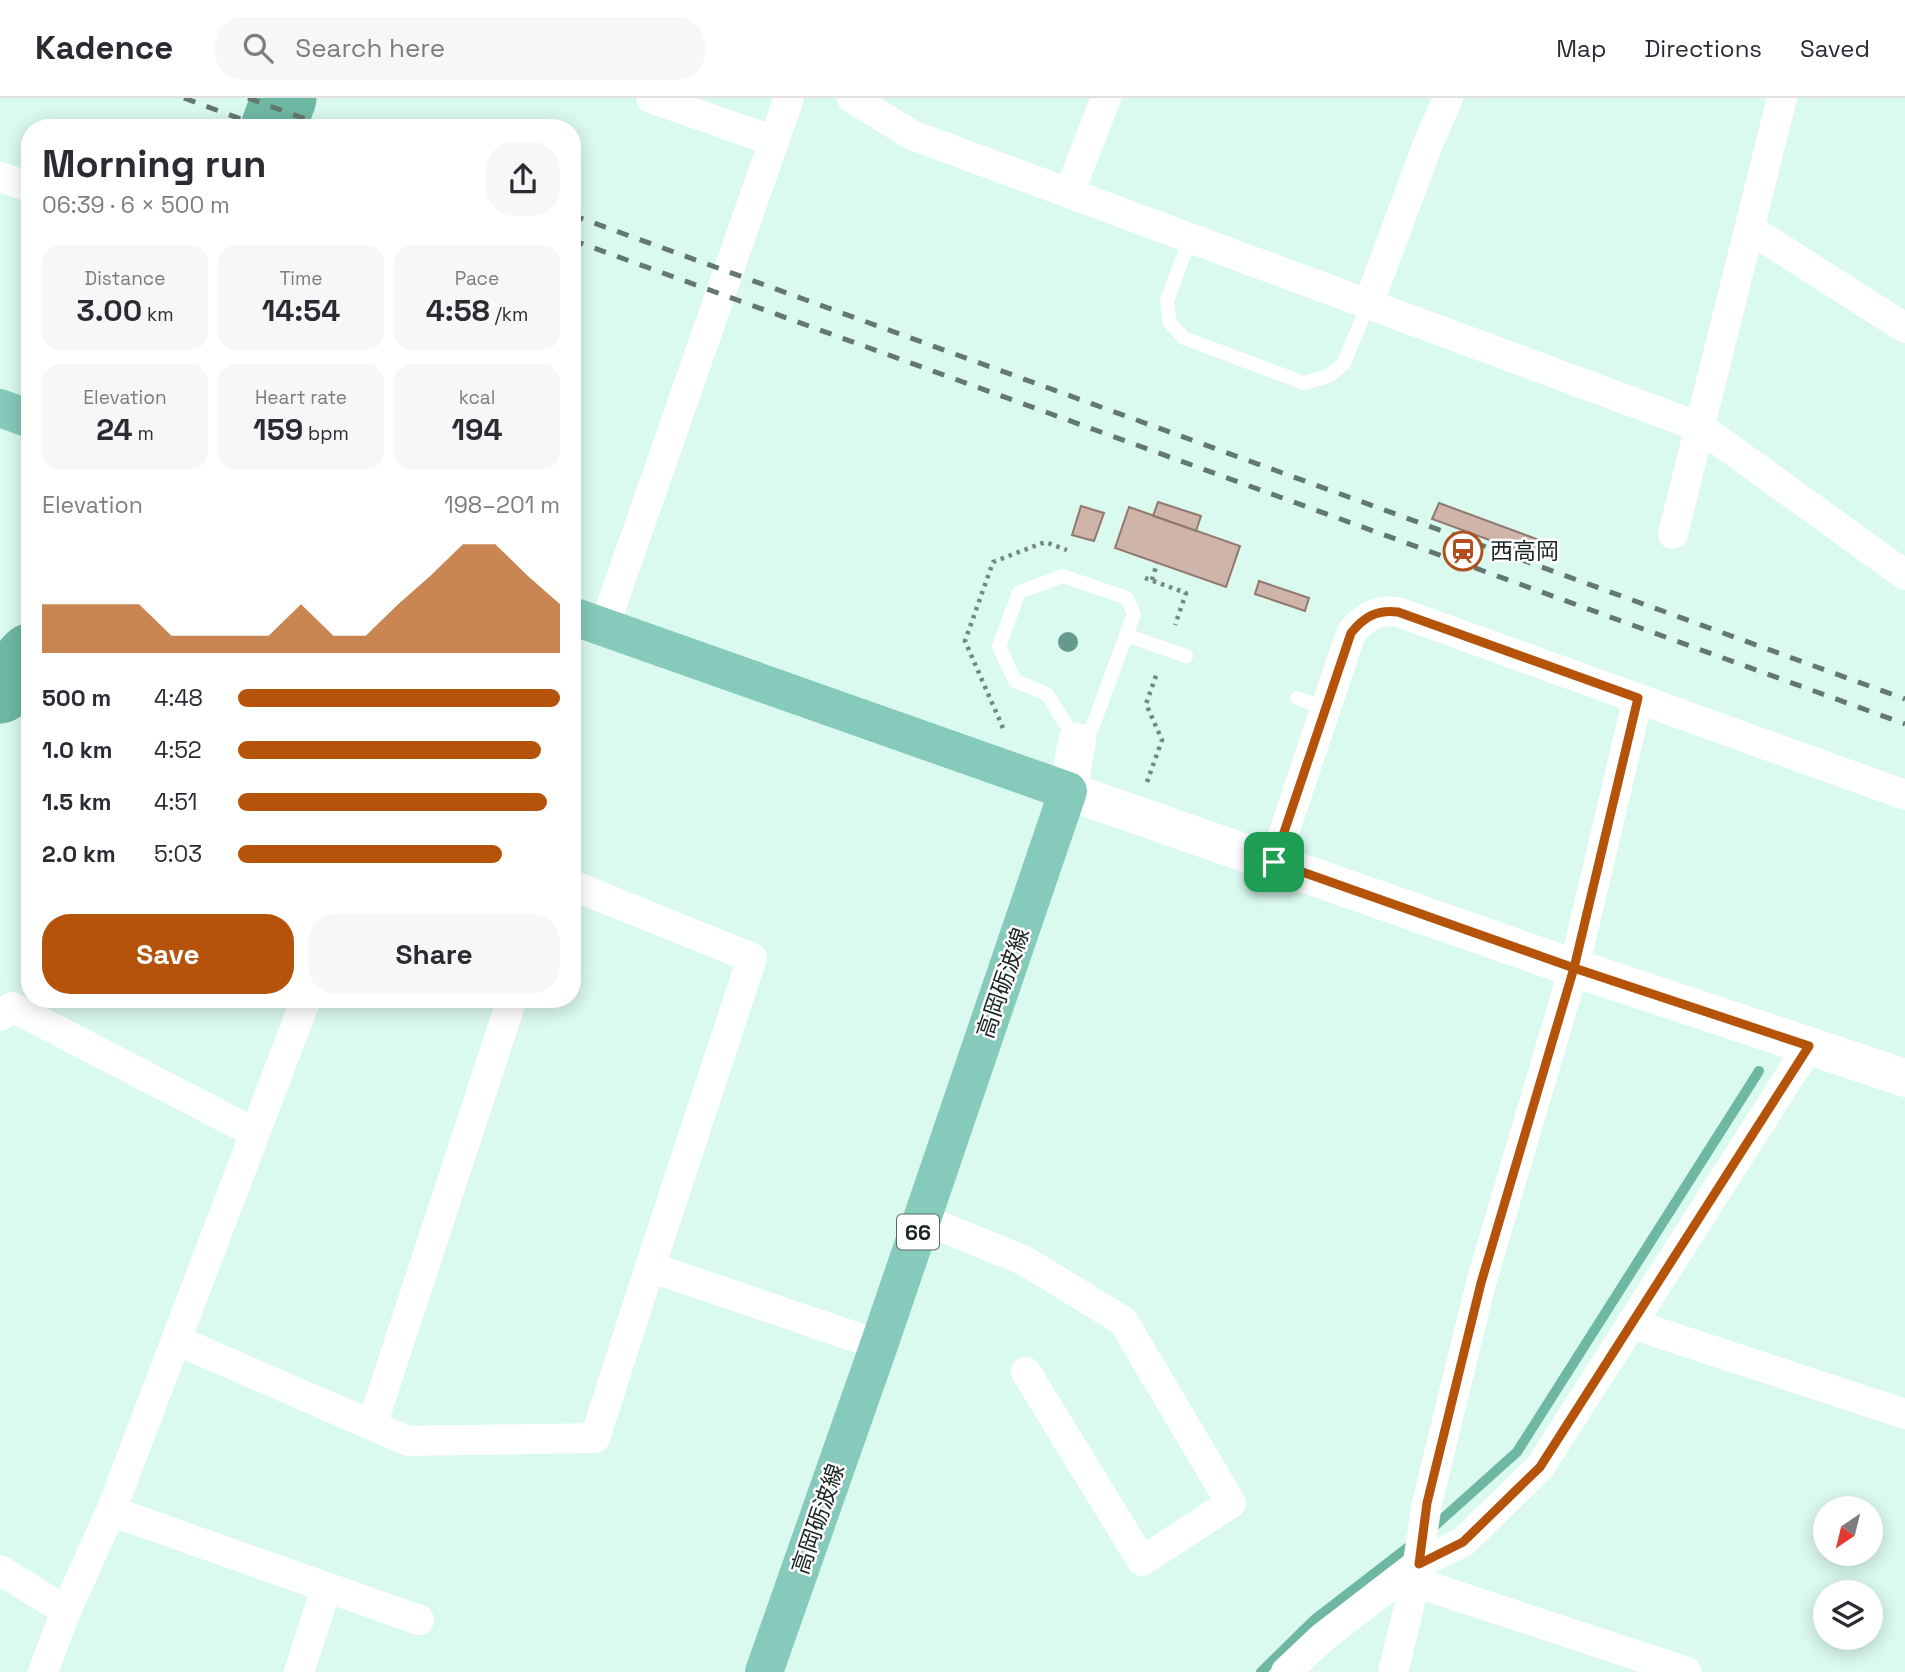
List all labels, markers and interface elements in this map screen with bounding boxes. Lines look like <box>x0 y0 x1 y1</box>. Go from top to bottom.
search box <box>215 17 705 80</box>
text: Kadence <box>35 27 173 69</box>
icon: search <box>239 29 277 67</box>
text: Search here <box>295 31 445 65</box>
text: Map <box>1556 33 1606 64</box>
text: Directions <box>1644 33 1762 64</box>
text: Saved <box>1800 33 1870 64</box>
text: Morning run <box>42 140 267 188</box>
button: share <box>486 142 560 216</box>
text: 06:39 · 6 × 500 m <box>42 190 230 220</box>
text: Distance <box>85 266 165 291</box>
text: Time <box>279 266 323 291</box>
text: Pace <box>455 266 499 291</box>
text: 3.00 <box>76 291 142 330</box>
text: 14:54 <box>262 291 340 330</box>
text: 4:58 <box>426 291 490 330</box>
text: km <box>142 302 174 327</box>
text: /km <box>490 302 528 327</box>
text: Elevation <box>83 385 167 410</box>
text: Heart rate <box>255 385 347 410</box>
text: kcal <box>459 385 495 410</box>
text: 24 <box>96 410 133 449</box>
text: 159 <box>253 410 303 449</box>
text: 194 <box>451 410 503 449</box>
text: m <box>133 421 154 446</box>
text: bpm <box>303 421 349 446</box>
text: Elevation <box>42 490 143 520</box>
text: 198–201 m <box>444 490 560 520</box>
station icon: 西高岡 <box>1442 530 1484 572</box>
place label: 西高岡 <box>1490 536 1559 566</box>
text: 500 m <box>42 683 111 713</box>
text: 4:48 <box>154 683 203 713</box>
text: 1.0 km <box>42 735 112 765</box>
text: 4:52 <box>154 735 202 765</box>
text: 1.5 km <box>42 787 112 817</box>
text: 4:51 <box>154 787 197 817</box>
pin <box>1244 832 1304 892</box>
text: 2.0 km <box>42 839 116 869</box>
text: 5:03 <box>154 839 202 869</box>
icon: arrive <box>1255 843 1293 881</box>
button: Save <box>42 914 294 994</box>
button: Share <box>308 914 560 994</box>
street label: 高岡砺波線 <box>970 924 1036 1042</box>
road number: 66 <box>897 1214 939 1250</box>
street label: 高岡砺波線 <box>785 1460 851 1578</box>
north arrow <box>1813 1496 1883 1566</box>
map controls <box>1813 1496 1883 1650</box>
button: layers <box>1813 1580 1883 1650</box>

